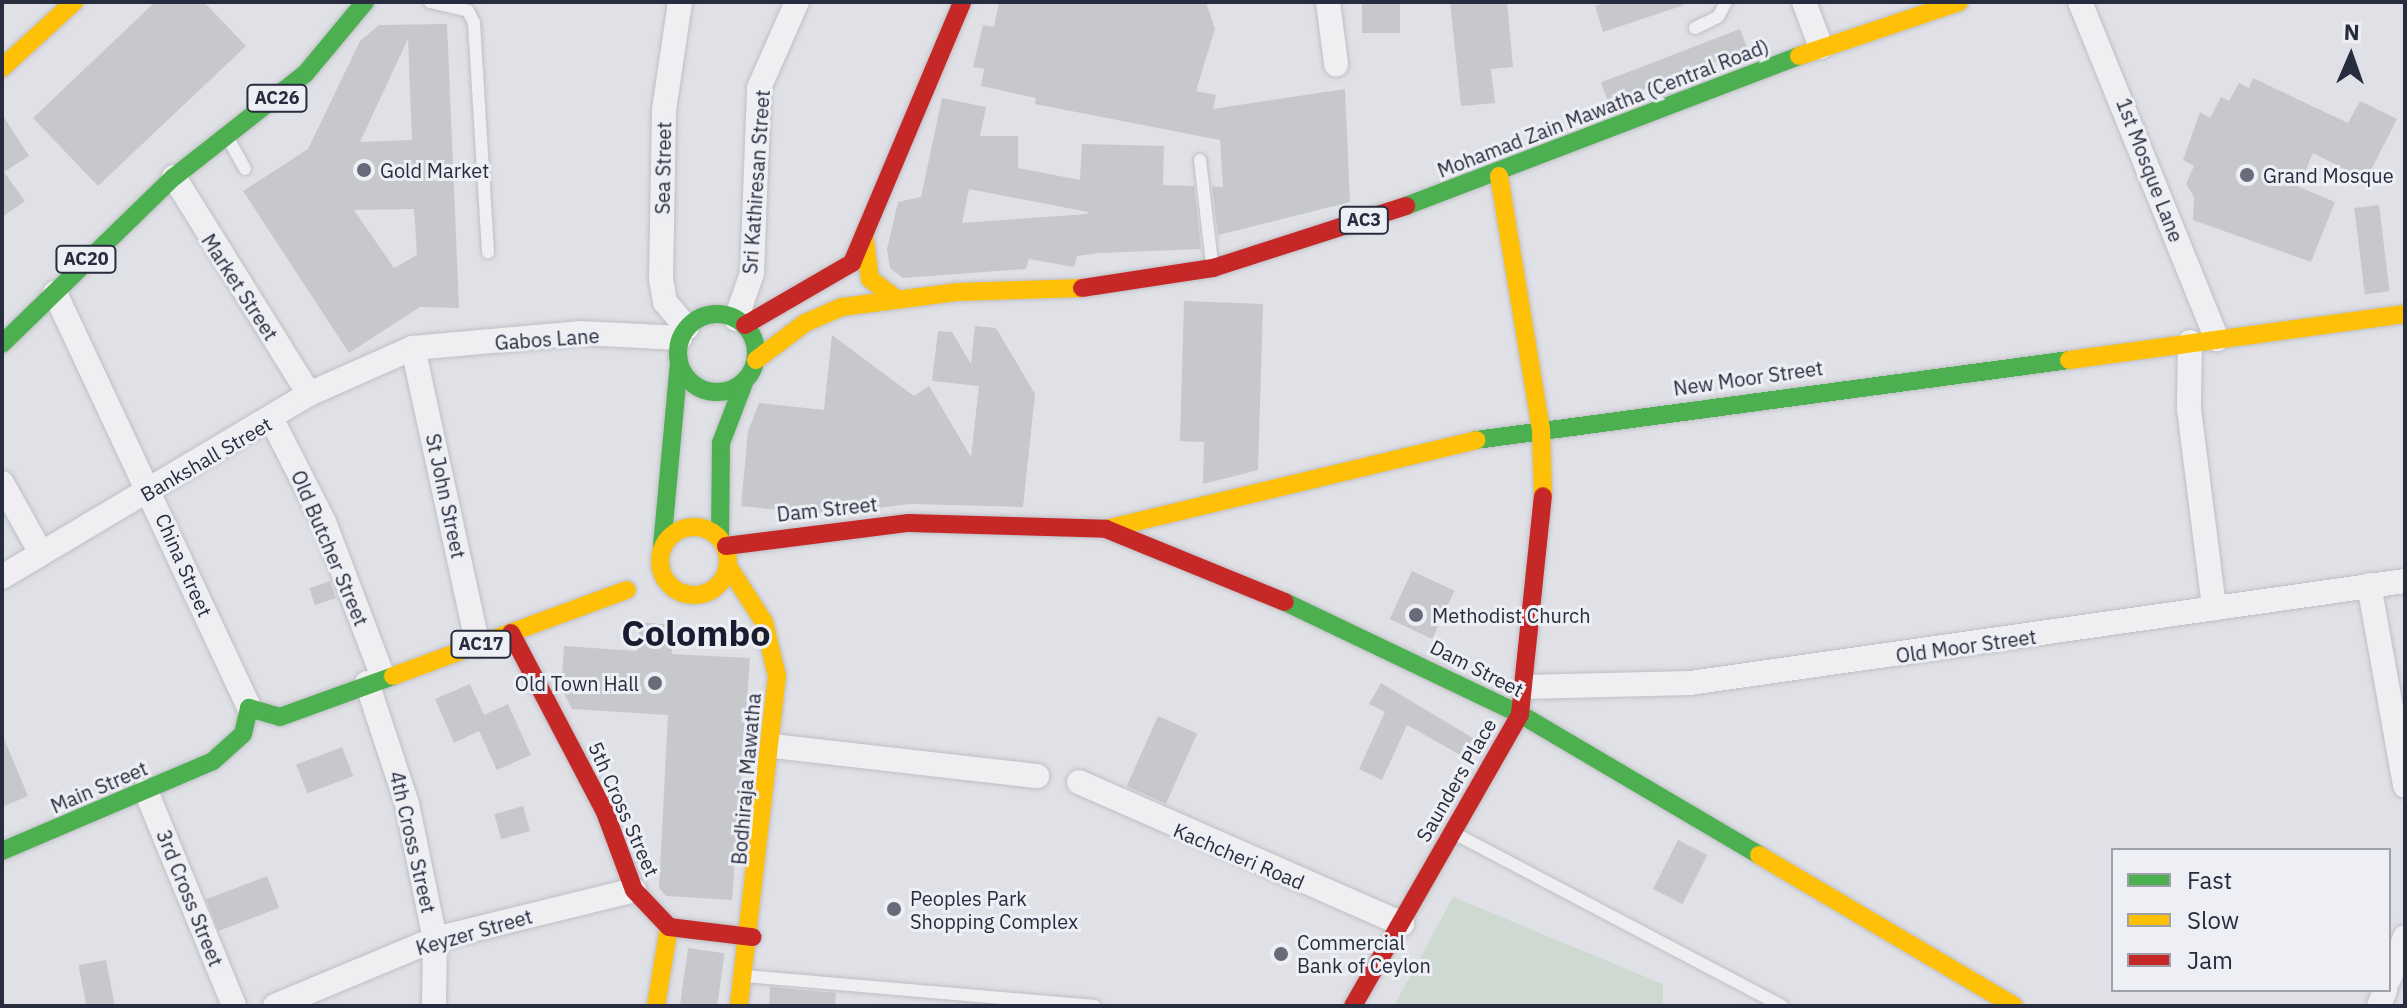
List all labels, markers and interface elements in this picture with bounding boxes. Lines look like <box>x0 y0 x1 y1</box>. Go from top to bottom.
north arrow <box>2311 16 2391 96</box>
text: N <box>2343 17 2360 46</box>
street label: Mohamad Zain Mawatha (Central Road) <box>1434 34 1772 182</box>
road number: AC26 <box>245 84 309 112</box>
street label: Sri Kathiresan Street <box>738 89 774 275</box>
street label: 1st Mosque Lane <box>2112 95 2188 245</box>
street label: Sea Street <box>650 121 676 215</box>
place label: Gold Market <box>380 158 489 182</box>
marker: Gold Market <box>355 161 373 179</box>
place label: Grand Mosque <box>2263 163 2394 187</box>
marker: Grand Mosque <box>2238 166 2256 184</box>
road number: AC3 <box>1338 206 1390 234</box>
street label: Market Street <box>197 229 283 345</box>
road number: AC20 <box>54 245 118 273</box>
street label: Gabos Lane <box>494 323 600 355</box>
street label: New Moor Street <box>1672 356 1824 400</box>
street label: Bankshall Street <box>136 412 276 506</box>
street label: St John Street <box>421 431 471 561</box>
street label: Old Butcher Street <box>286 467 374 629</box>
street label: Dam Street <box>775 492 879 526</box>
street label: China Street <box>151 510 217 620</box>
place label: Methodist Church <box>1432 603 1591 627</box>
marker: Methodist Church <box>1407 606 1425 624</box>
district label: Colombo <box>621 611 771 655</box>
street label: Old Moor Street <box>1894 624 2038 668</box>
road number: AC17 <box>449 630 513 658</box>
street label: Dam Street <box>1426 634 1528 702</box>
place label: Old Town Hall <box>515 671 639 695</box>
marker: Old Town Hall <box>646 674 664 692</box>
street label: Bodhiraja Mawatha <box>727 692 765 866</box>
street label: Saunders Place <box>1411 714 1501 846</box>
street label: 5th Cross Street <box>584 738 664 880</box>
street label: Main Street <box>47 756 151 818</box>
street label: 4th Cross Street <box>385 769 441 915</box>
street label: Kachcheri Road <box>1170 818 1308 894</box>
street label: 3rd Cross Street <box>152 826 228 970</box>
legend <box>2111 848 2391 992</box>
text: Fast <box>2187 864 2232 896</box>
place label: Peoples Park Shopping Complex <box>910 886 1078 933</box>
marker: Peoples Park Shopping Complex <box>885 900 903 918</box>
street label: Keyzer Street <box>413 904 535 960</box>
text: Slow <box>2187 904 2239 936</box>
place label: Commercial Bank of Ceylon <box>1297 930 1431 977</box>
text: Jam <box>2187 944 2233 976</box>
marker: Commercial Bank of Ceylon <box>1272 945 1290 963</box>

